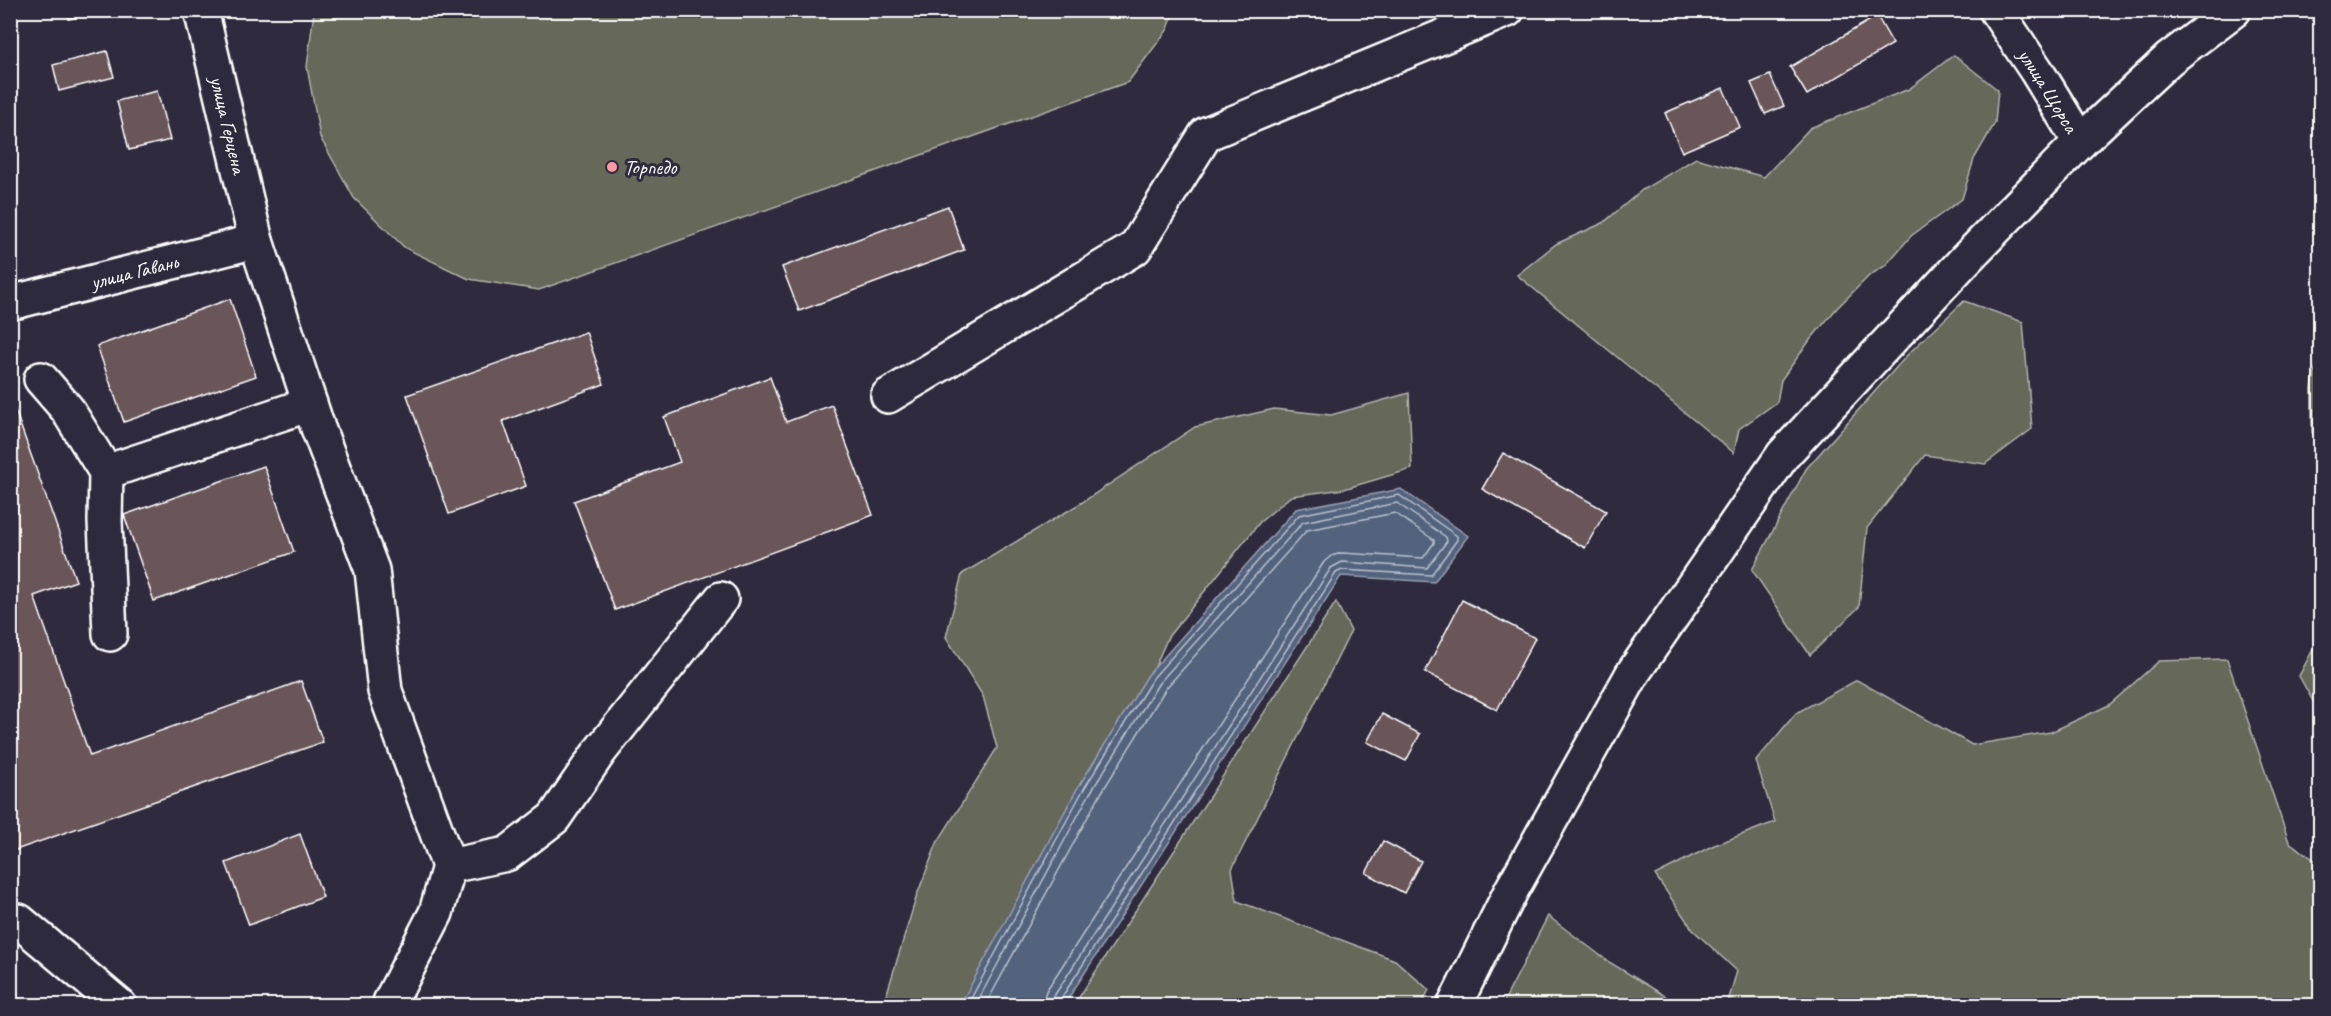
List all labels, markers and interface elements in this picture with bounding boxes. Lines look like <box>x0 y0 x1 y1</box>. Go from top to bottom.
street label: улица Щорса <box>2011 42 2085 139</box>
street label: улица Герцена <box>204 71 253 179</box>
place label: Торпедо <box>624 154 678 180</box>
marker: Торпедо <box>605 160 619 174</box>
street label: улица Гавань <box>86 248 182 296</box>

